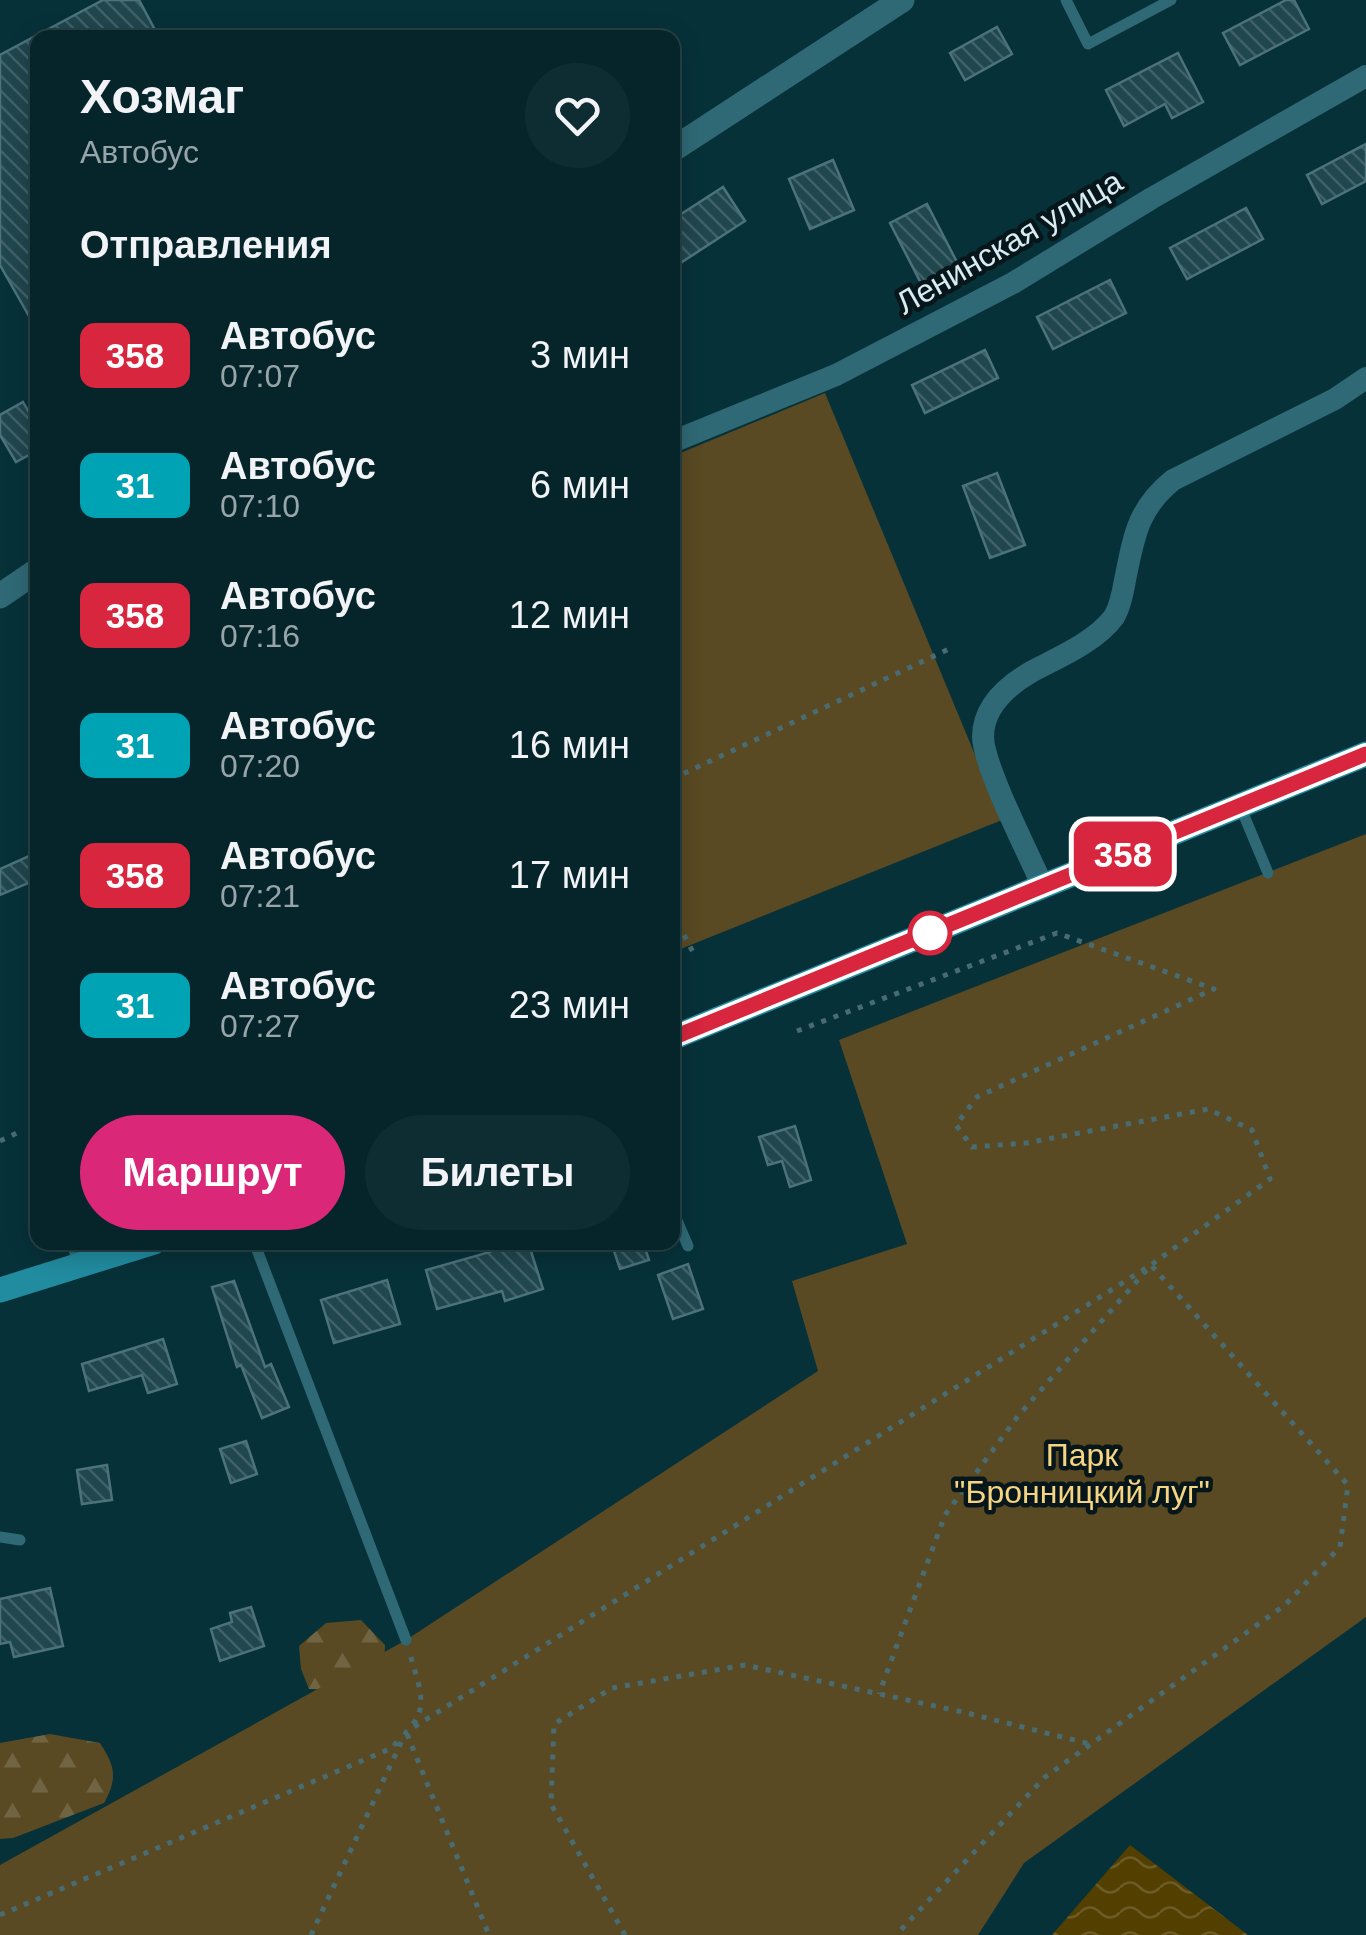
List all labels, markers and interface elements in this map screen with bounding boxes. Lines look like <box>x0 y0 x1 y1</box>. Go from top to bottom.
button: heart <box>525 63 630 168</box>
text: Хозмаг <box>80 70 244 123</box>
text: Автобус <box>80 134 199 170</box>
street label: Ленинская улица <box>890 163 1128 321</box>
text: Отправления <box>80 224 332 266</box>
text: Автобус <box>220 315 376 357</box>
text: 3 мин <box>530 334 630 376</box>
text: 358 <box>106 336 164 375</box>
text: 07:07 <box>220 358 300 394</box>
text: Автобус <box>220 445 376 487</box>
text: 6 мин <box>530 464 630 506</box>
text: 31 <box>116 466 154 505</box>
text: 07:10 <box>220 488 300 524</box>
text: Автобус <box>220 575 376 617</box>
text: 12 мин <box>509 594 630 636</box>
text: 358 <box>106 596 164 635</box>
text: 07:16 <box>220 618 300 654</box>
text: Автобус <box>220 705 376 747</box>
text: 16 мин <box>509 724 630 766</box>
text: 31 <box>116 726 154 765</box>
text: 07:20 <box>220 748 300 784</box>
line badge: 358 <box>1066 822 1180 886</box>
text: Автобус <box>220 835 376 877</box>
text: 358 <box>1094 835 1152 874</box>
text: 17 мин <box>509 854 630 896</box>
text: 358 <box>106 856 164 895</box>
text: 07:21 <box>220 878 300 914</box>
unlabelled marker <box>909 912 951 954</box>
text: Автобус <box>220 965 376 1007</box>
text: 23 мин <box>509 984 630 1026</box>
text: 31 <box>116 986 154 1025</box>
text: 07:27 <box>220 1008 300 1044</box>
button: Маршрут <box>80 1115 345 1230</box>
button: Билеты <box>365 1115 630 1230</box>
park label: Парк "Бронницкий луг" <box>954 1437 1210 1510</box>

